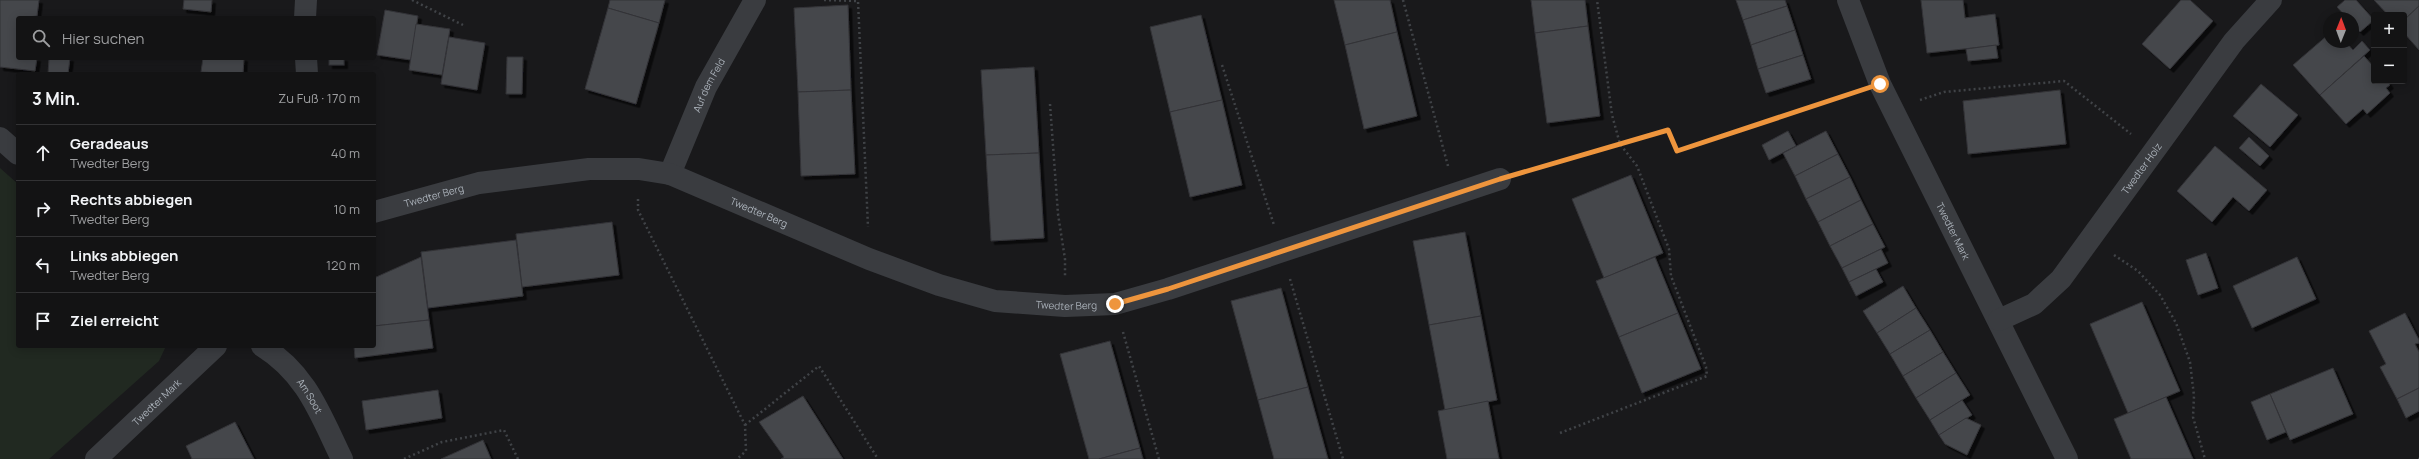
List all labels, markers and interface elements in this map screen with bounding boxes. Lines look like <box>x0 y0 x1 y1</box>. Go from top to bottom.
north arrow <box>2323 12 2359 48</box>
map controls <box>2371 12 2407 84</box>
button: + <box>2371 12 2407 48</box>
search box <box>16 16 376 60</box>
icon: search <box>30 27 52 49</box>
text: Hier suchen <box>62 28 144 49</box>
button: − <box>2371 48 2407 84</box>
street label: Auf dem Feld <box>689 55 728 114</box>
route start <box>1871 75 1889 93</box>
text: 3 Min. <box>32 87 80 110</box>
text: Zu Fuß · 170 m <box>278 89 360 107</box>
text: Geradeaus <box>70 133 149 154</box>
street label: Twedter Holz <box>2118 140 2165 197</box>
icon: ahead <box>32 142 54 164</box>
text: 40 m <box>331 144 360 162</box>
text: Twedter Berg <box>70 154 150 172</box>
street label: Twedter Berg <box>402 181 465 210</box>
text: Rechts abbiegen <box>70 189 192 210</box>
street label: Twedter Berg <box>728 194 790 231</box>
icon: right <box>32 198 54 220</box>
text: 10 m <box>333 200 360 218</box>
street label: Twedter Mark <box>1933 200 1974 263</box>
text: Twedter Berg <box>70 210 150 228</box>
text: Links abbiegen <box>70 245 178 266</box>
icon: left <box>32 254 54 276</box>
text: 120 m <box>326 256 360 274</box>
text: Twedter Berg <box>70 266 150 284</box>
route end <box>1106 295 1124 313</box>
street label: Twedter Berg <box>1035 297 1097 313</box>
icon: arrive <box>32 310 54 332</box>
text: Ziel erreicht <box>70 310 159 331</box>
street label: Twedter Mark <box>129 375 185 429</box>
street label: Am Soot <box>294 375 326 416</box>

